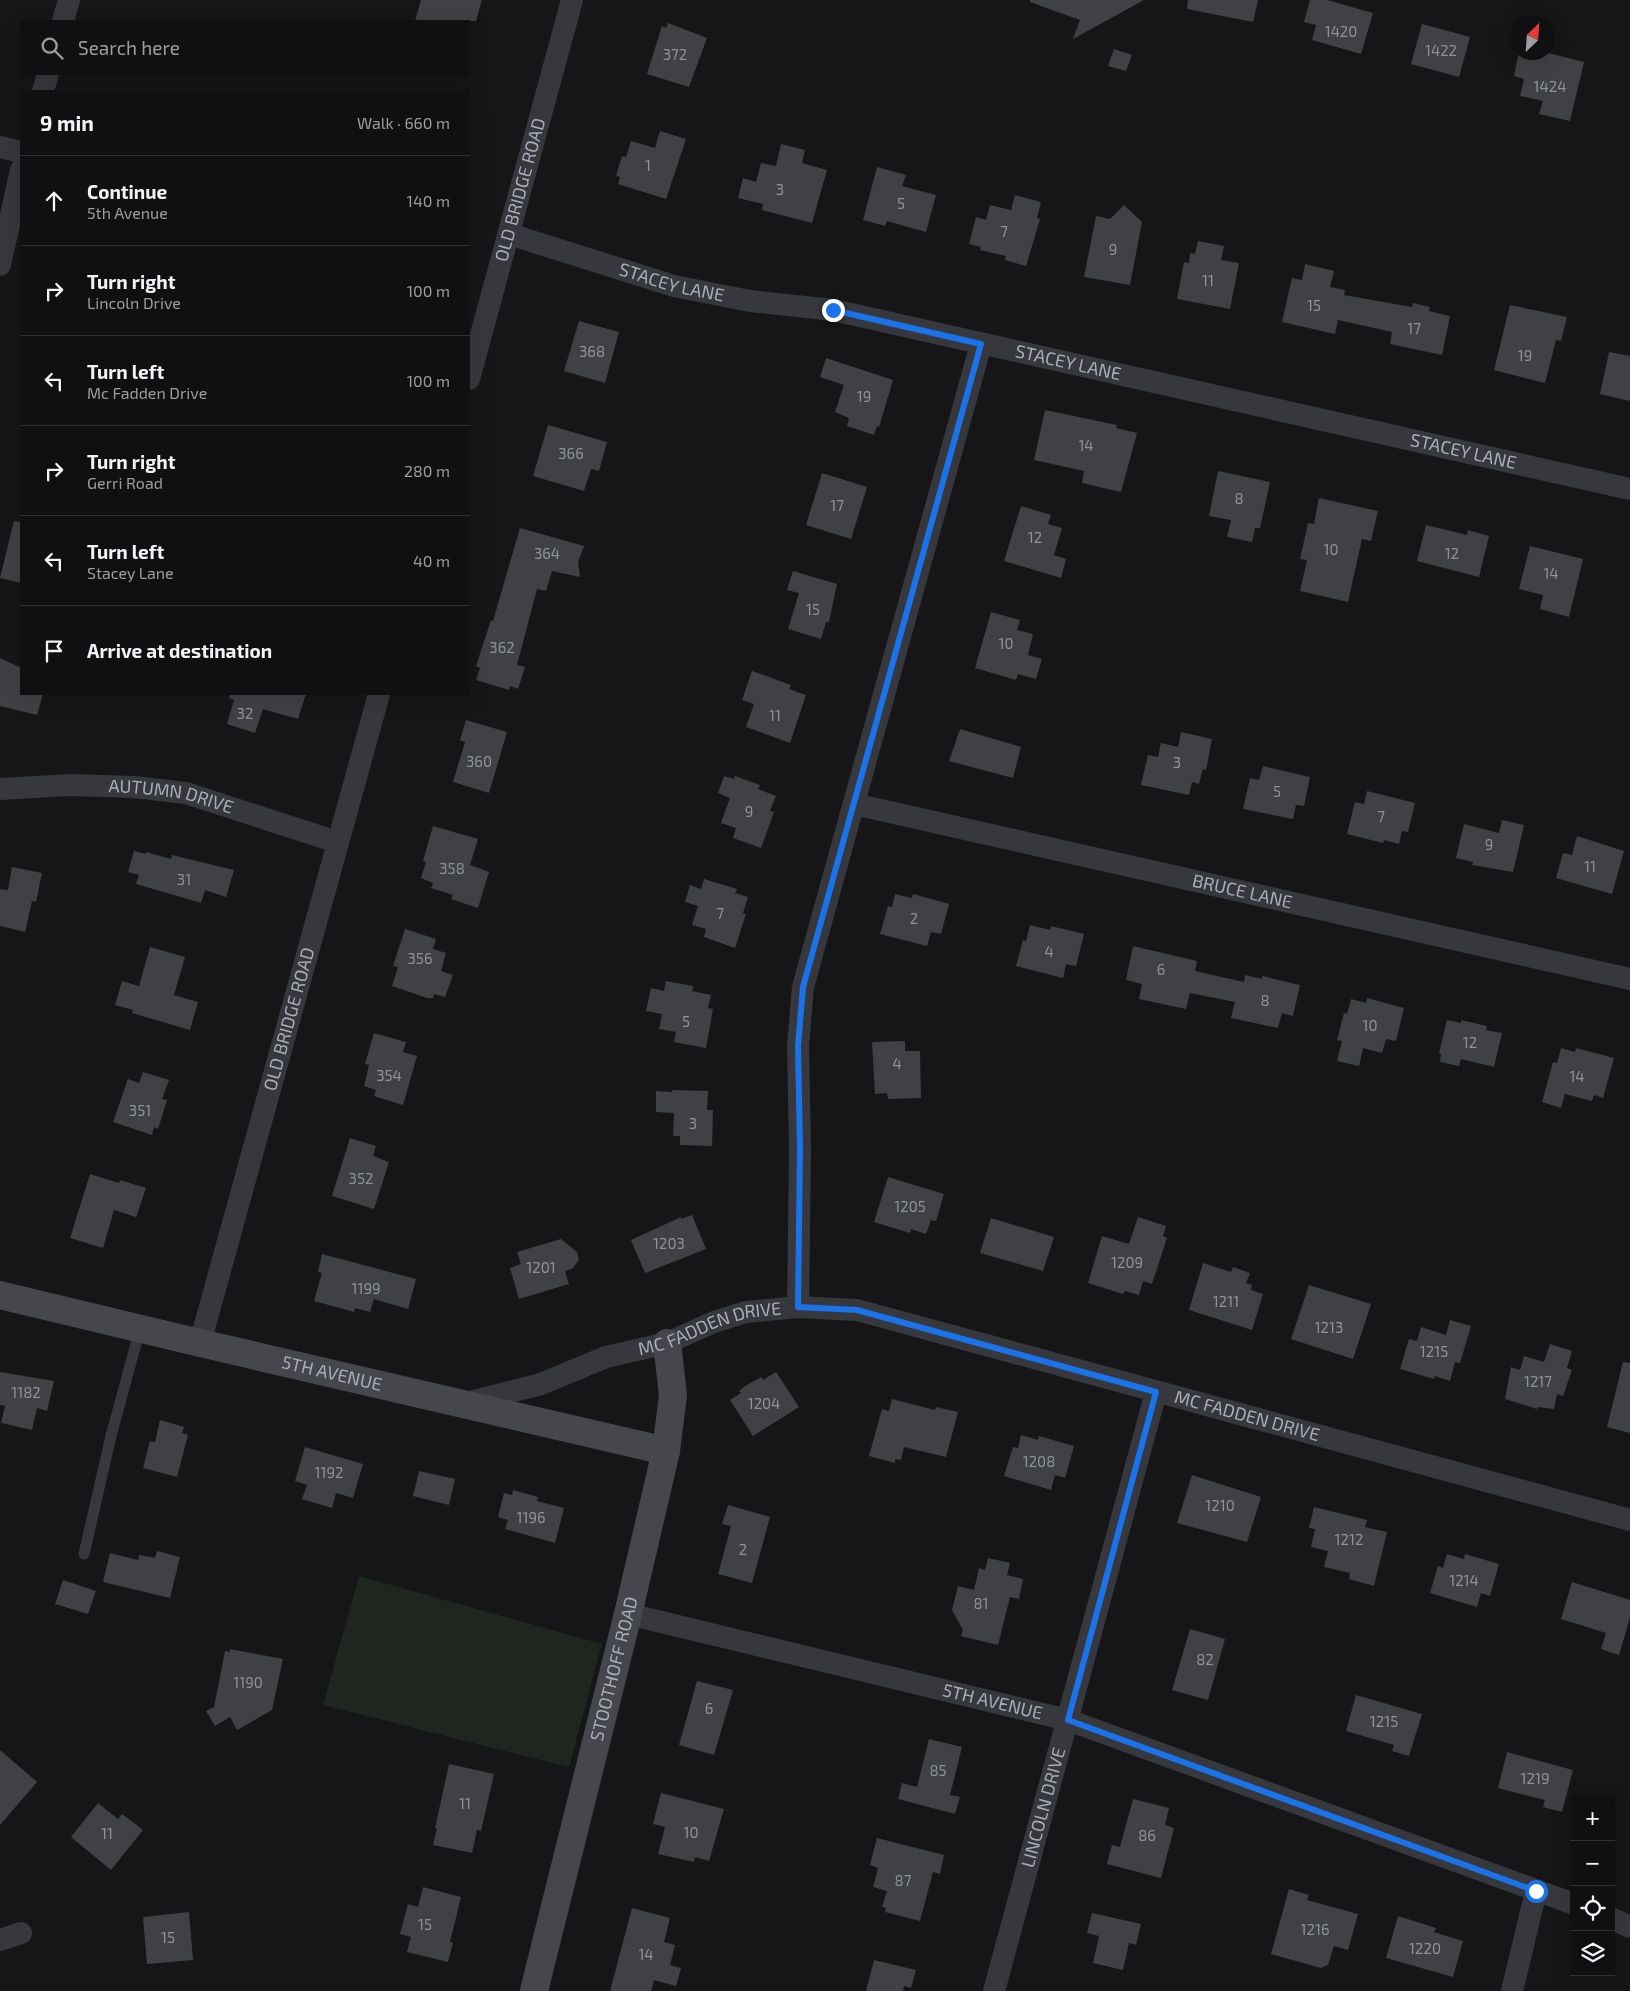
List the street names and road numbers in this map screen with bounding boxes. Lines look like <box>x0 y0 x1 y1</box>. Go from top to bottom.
street label: OLD BRIDGE ROAD <box>489 115 549 264</box>
street label: STACEY LANE <box>617 257 726 306</box>
street label: STACEY LANE <box>1013 339 1124 384</box>
street label: STACEY LANE <box>1408 428 1519 473</box>
street label: AUTUMN DRIVE <box>108 774 236 818</box>
street label: BRUCE LANE <box>1190 869 1295 913</box>
street label: OLD BRIDGE ROAD <box>258 945 319 1093</box>
street label: MC FADDEN DRIVE <box>636 1297 782 1359</box>
street label: 5TH AVENUE <box>280 1350 384 1395</box>
street label: MC FADDEN DRIVE <box>1172 1385 1322 1445</box>
street label: STOOTHOFF ROAD <box>585 1594 642 1743</box>
street label: 5TH AVENUE <box>941 1678 1045 1724</box>
street label: LINCOLN DRIVE <box>1016 1745 1069 1870</box>

